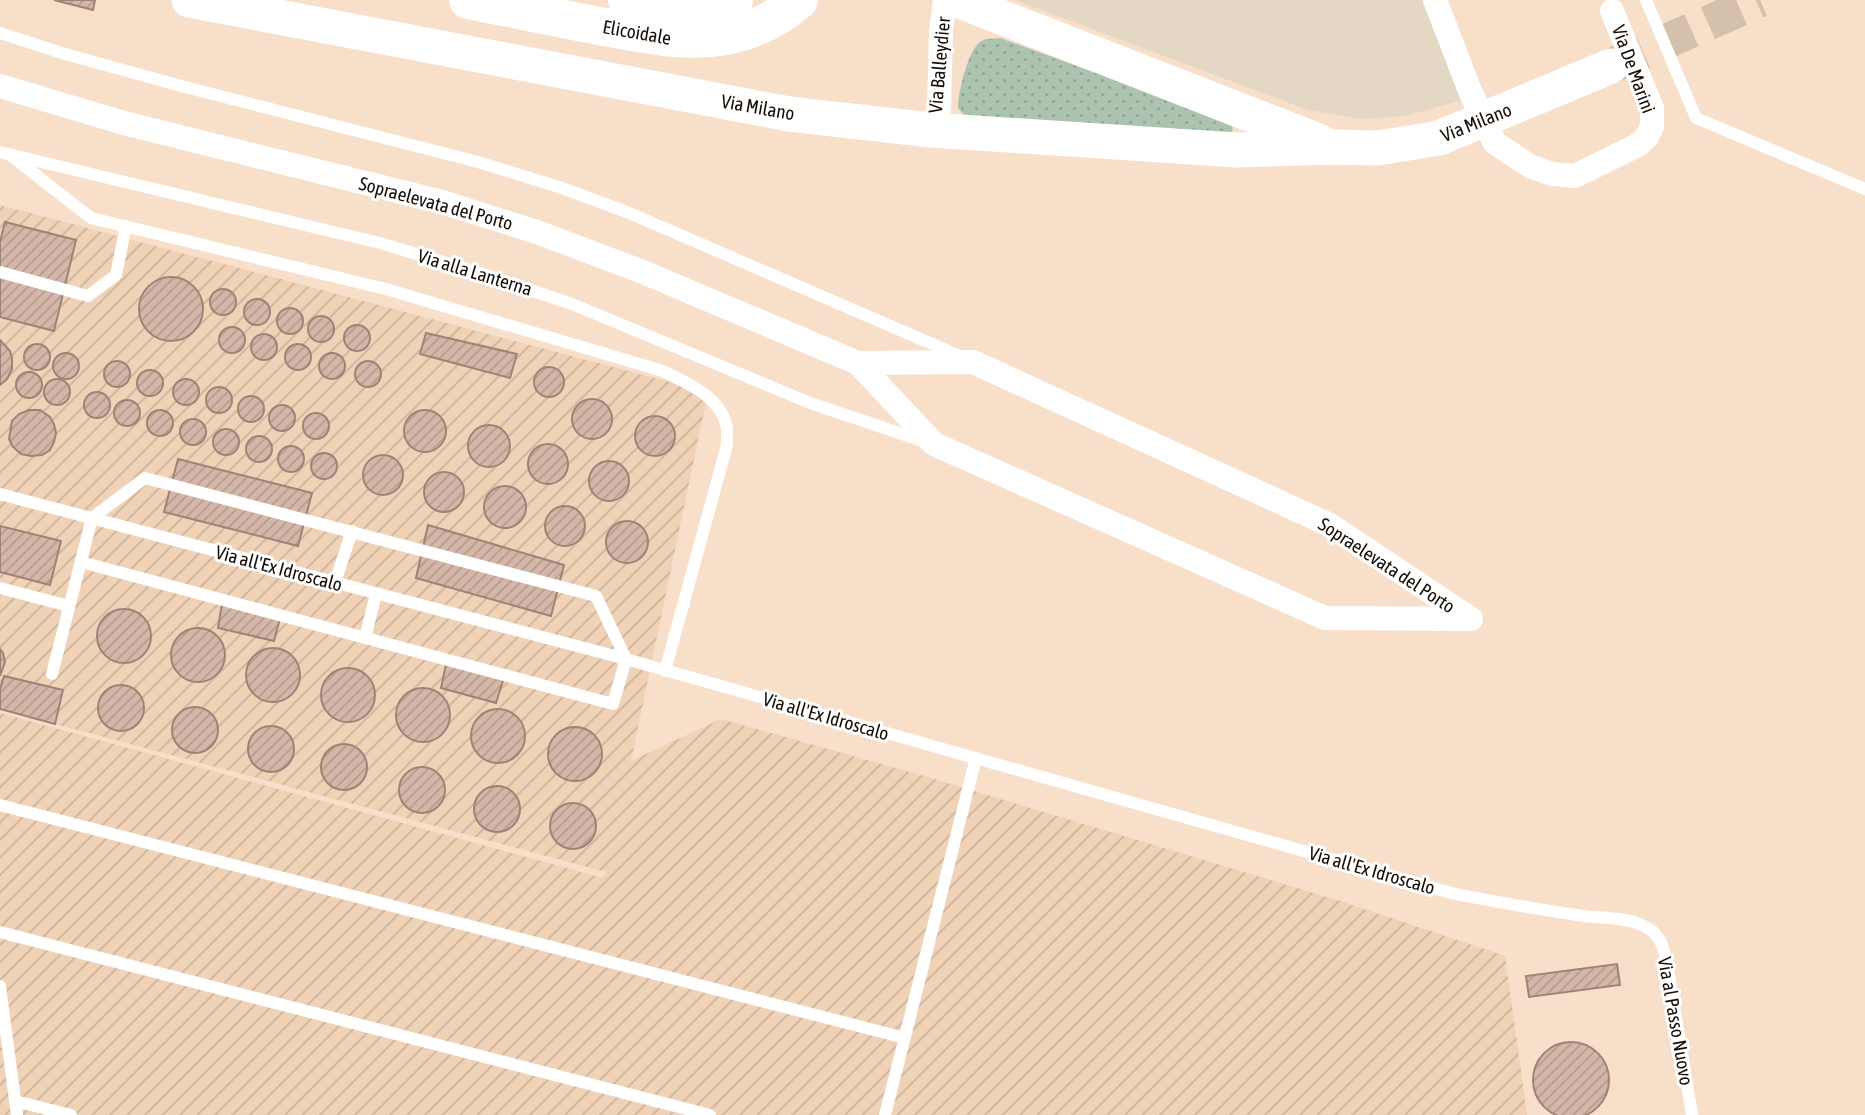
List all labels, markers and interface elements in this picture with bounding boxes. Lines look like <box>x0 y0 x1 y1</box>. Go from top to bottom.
street label: Elicoidale <box>601 15 673 49</box>
street label: Via Balleydier <box>924 16 954 114</box>
street label: Via De Marini <box>1608 22 1660 116</box>
street label: Via Milano <box>720 90 797 124</box>
street label: Via Milano <box>1437 98 1515 146</box>
street label: Sopraelevata del Porto <box>357 172 515 234</box>
street label: Via alla Lanterna <box>415 244 535 300</box>
street label: Sopraelevata del Porto <box>1315 513 1459 617</box>
street label: Via all'Ex Idroscalo <box>213 541 345 595</box>
street label: Via all'Ex Idroscalo <box>760 687 892 745</box>
street label: Via all'Ex Idroscalo <box>1306 841 1438 899</box>
street label: Via al Passo Nuovo <box>1654 955 1698 1087</box>

